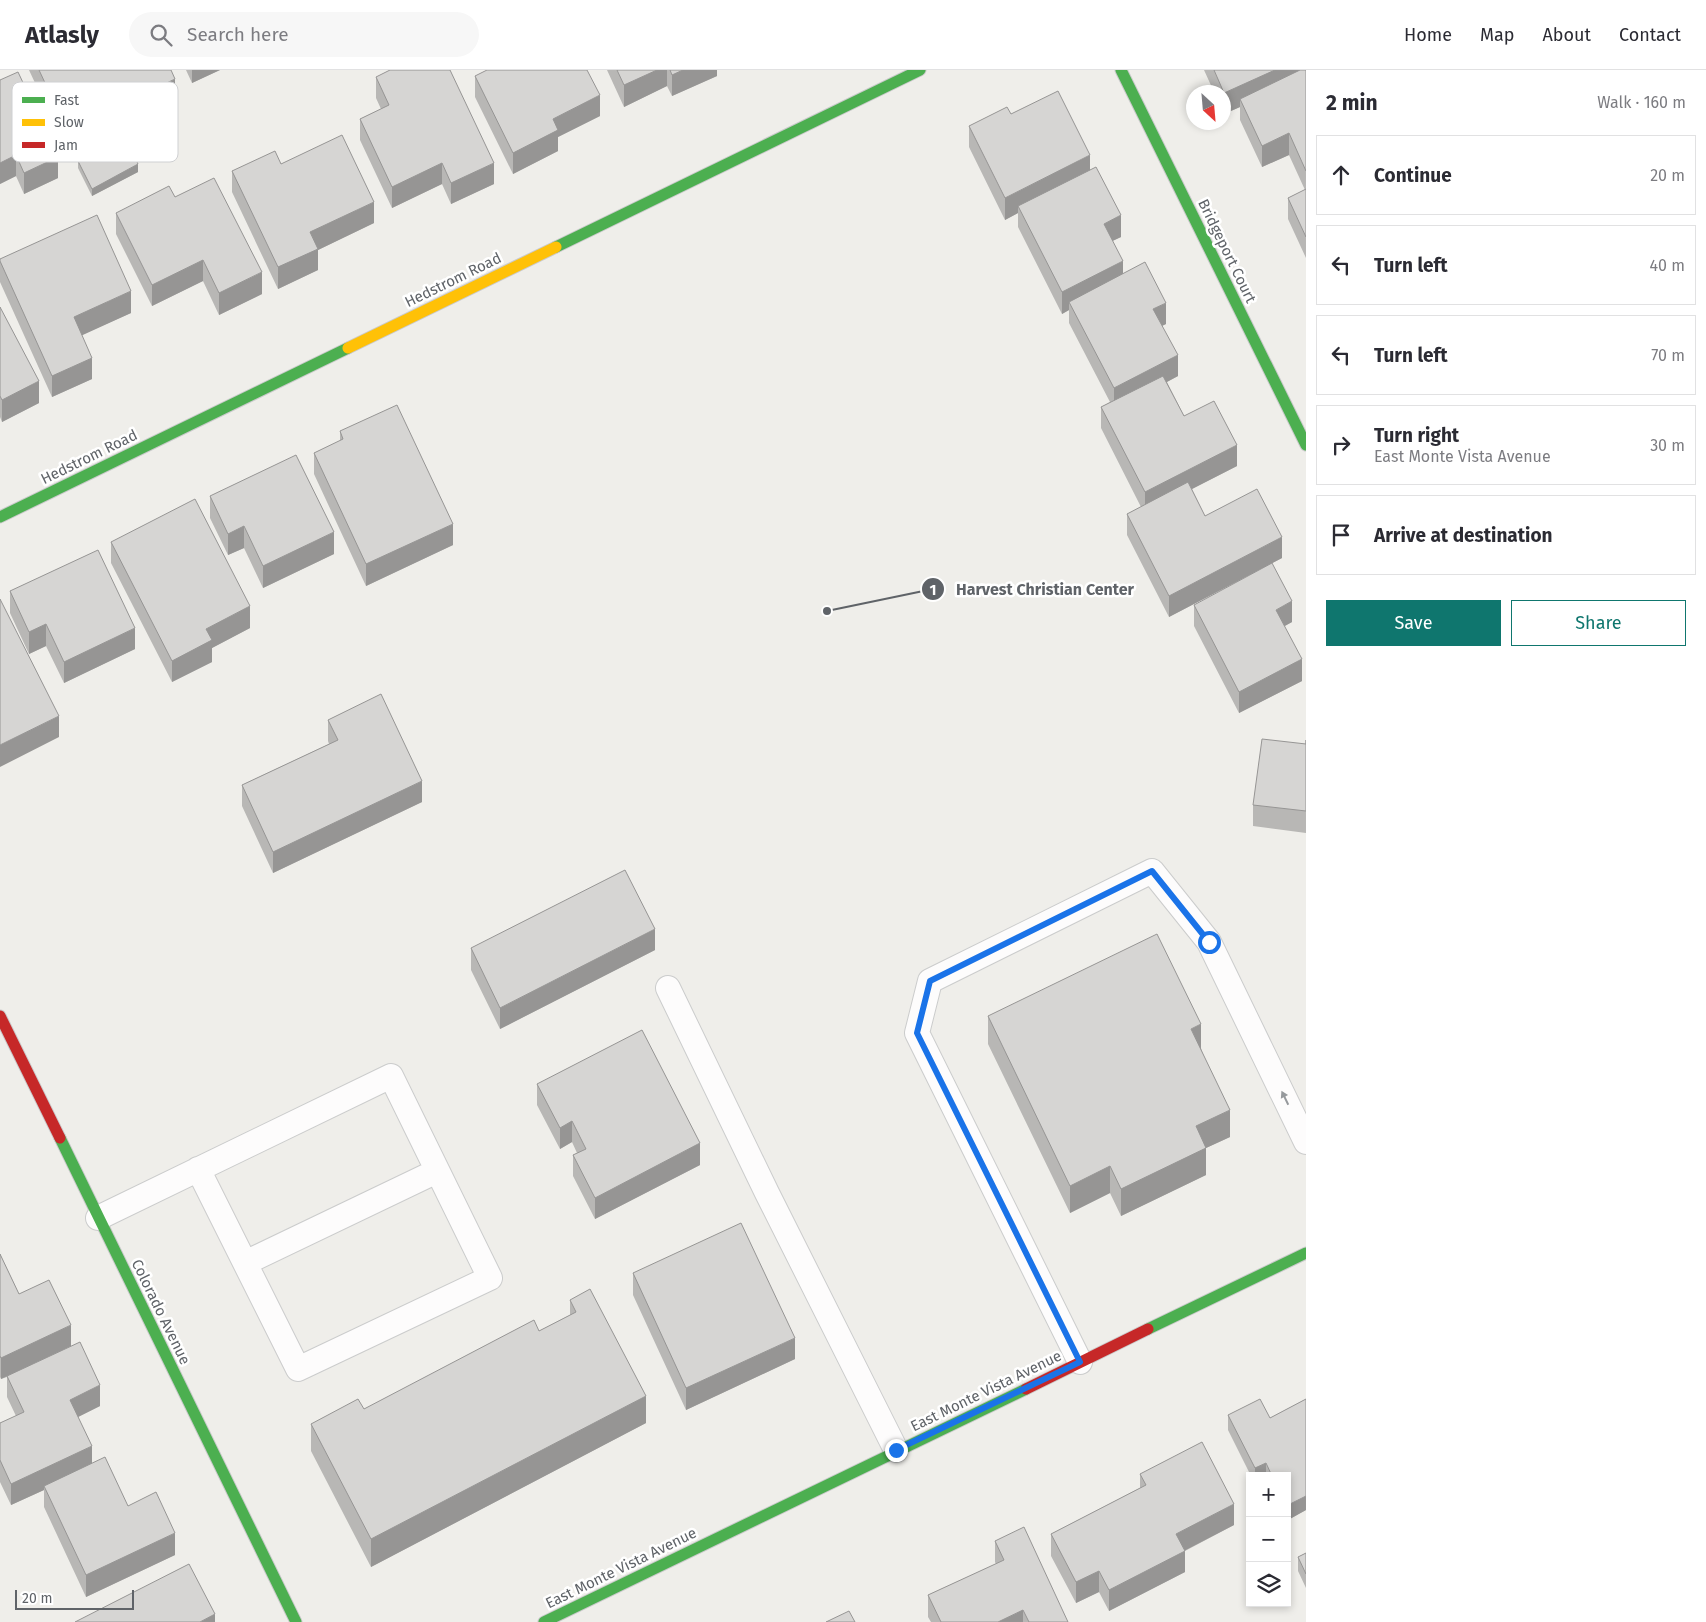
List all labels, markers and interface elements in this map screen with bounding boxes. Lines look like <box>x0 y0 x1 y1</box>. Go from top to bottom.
search box <box>129 12 479 57</box>
text: Atlasly <box>25 21 99 49</box>
icon: search <box>147 21 175 49</box>
text: Search here <box>187 23 289 46</box>
text: Home <box>1404 24 1452 46</box>
text: Map <box>1480 24 1514 46</box>
text: About <box>1542 24 1591 46</box>
text: Contact <box>1619 24 1681 46</box>
legend <box>12 82 178 162</box>
north arrow <box>1186 85 1231 130</box>
text: 2 min <box>1326 90 1378 116</box>
text: Fast <box>54 92 80 109</box>
text: Walk · 160 m <box>1597 93 1686 112</box>
text: Slow <box>54 114 84 131</box>
text: Jam <box>54 137 78 154</box>
icon: ahead <box>1327 161 1355 189</box>
text: Continue <box>1374 164 1452 187</box>
text: 20 m <box>1650 166 1685 185</box>
street label: Bridgeport Court <box>1194 196 1260 306</box>
street label: Hedstrom Road <box>402 249 504 311</box>
icon: left <box>1327 251 1355 279</box>
text: Turn left <box>1374 254 1448 277</box>
text: 40 m <box>1650 256 1685 275</box>
icon: left <box>1327 341 1355 369</box>
text: Turn left <box>1374 344 1448 367</box>
text: 70 m <box>1651 346 1685 365</box>
text: Turn right <box>1374 424 1459 447</box>
street label: Hedstrom Road <box>38 426 140 488</box>
icon: right <box>1327 431 1355 459</box>
text: 30 m <box>1650 436 1685 455</box>
text: East Monte Vista Avenue <box>1374 447 1551 466</box>
icon: arrive <box>1327 521 1355 549</box>
text: Arrive at destination <box>1374 524 1553 547</box>
callout: Harvest Christian Center <box>921 574 1144 605</box>
text: Harvest Christian Center <box>956 580 1135 599</box>
text: 1 <box>930 581 936 599</box>
button: Save <box>1326 600 1501 646</box>
button: Share <box>1511 600 1686 646</box>
route start <box>1198 931 1221 954</box>
one-way arrow <box>1281 1091 1289 1105</box>
street label: Colorado Avenue <box>128 1256 194 1368</box>
street label: East Monte Vista Avenue <box>908 1347 1064 1435</box>
route end <box>885 1439 908 1462</box>
map controls <box>1246 1472 1291 1607</box>
button: + <box>1246 1472 1291 1517</box>
button: − <box>1246 1517 1291 1562</box>
street label: East Monte Vista Avenue <box>543 1524 699 1612</box>
button: layers <box>1246 1562 1291 1607</box>
scale bar <box>15 1587 134 1610</box>
text: 20 m <box>22 1590 52 1607</box>

